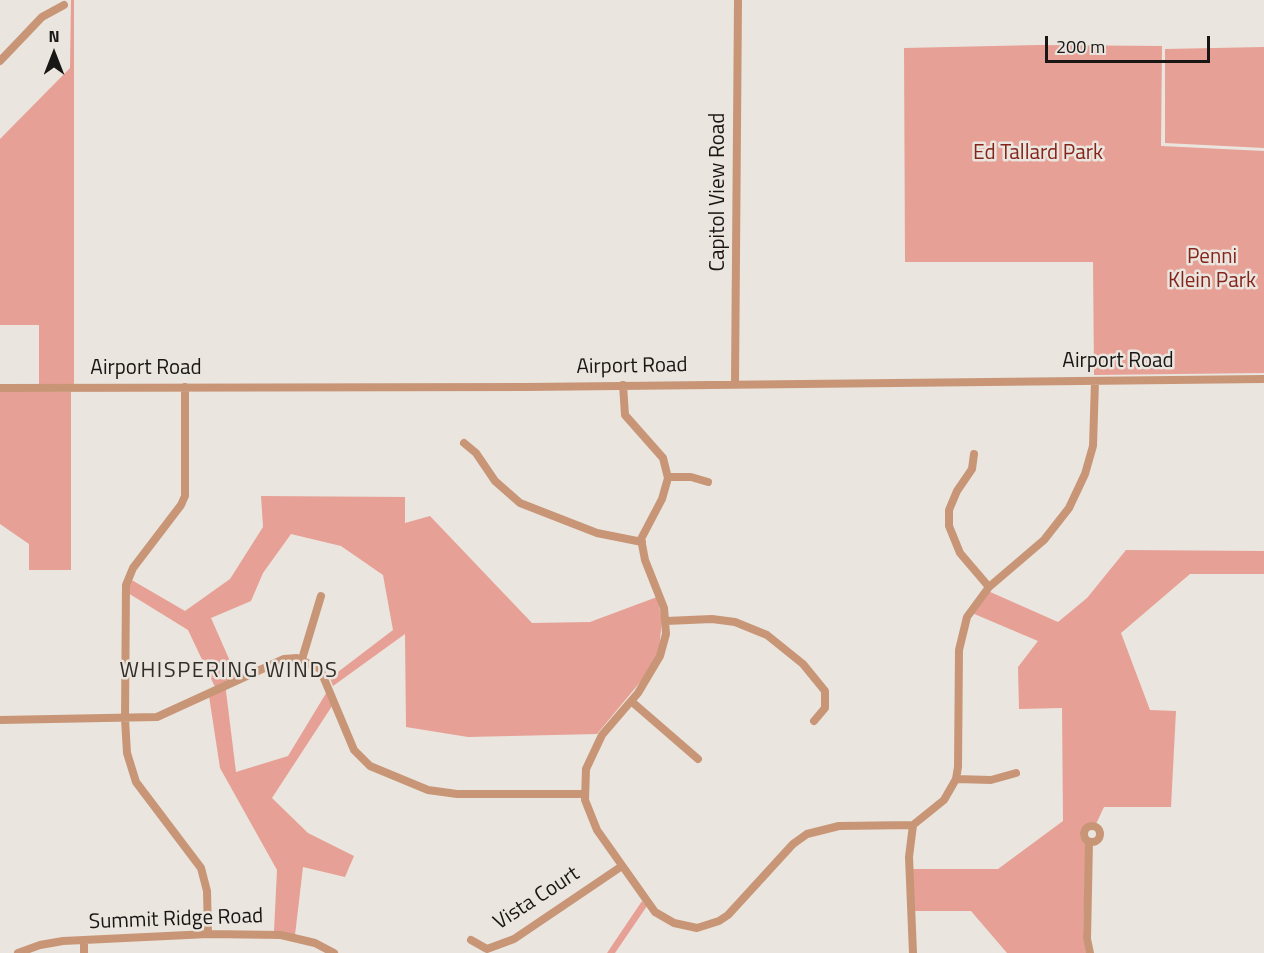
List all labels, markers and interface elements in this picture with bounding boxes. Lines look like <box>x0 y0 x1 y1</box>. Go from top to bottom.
north arrow <box>24 24 84 84</box>
text: N <box>48 24 60 48</box>
scale bar <box>1048 24 1213 62</box>
text: 200 m <box>1056 33 1105 60</box>
street label: Capitol View Road <box>706 113 732 271</box>
park label: Ed Tallard Park <box>973 141 1103 167</box>
park label: Penni Klein Park <box>1168 245 1256 295</box>
street label: Airport Road <box>1062 349 1174 375</box>
street label: Airport Road <box>576 353 688 381</box>
street label: Airport Road <box>90 356 202 382</box>
district label: WHISPERING WINDS <box>119 659 339 685</box>
street label: Vista Court <box>489 862 585 936</box>
street label: Summit Ridge Road <box>88 904 264 936</box>

